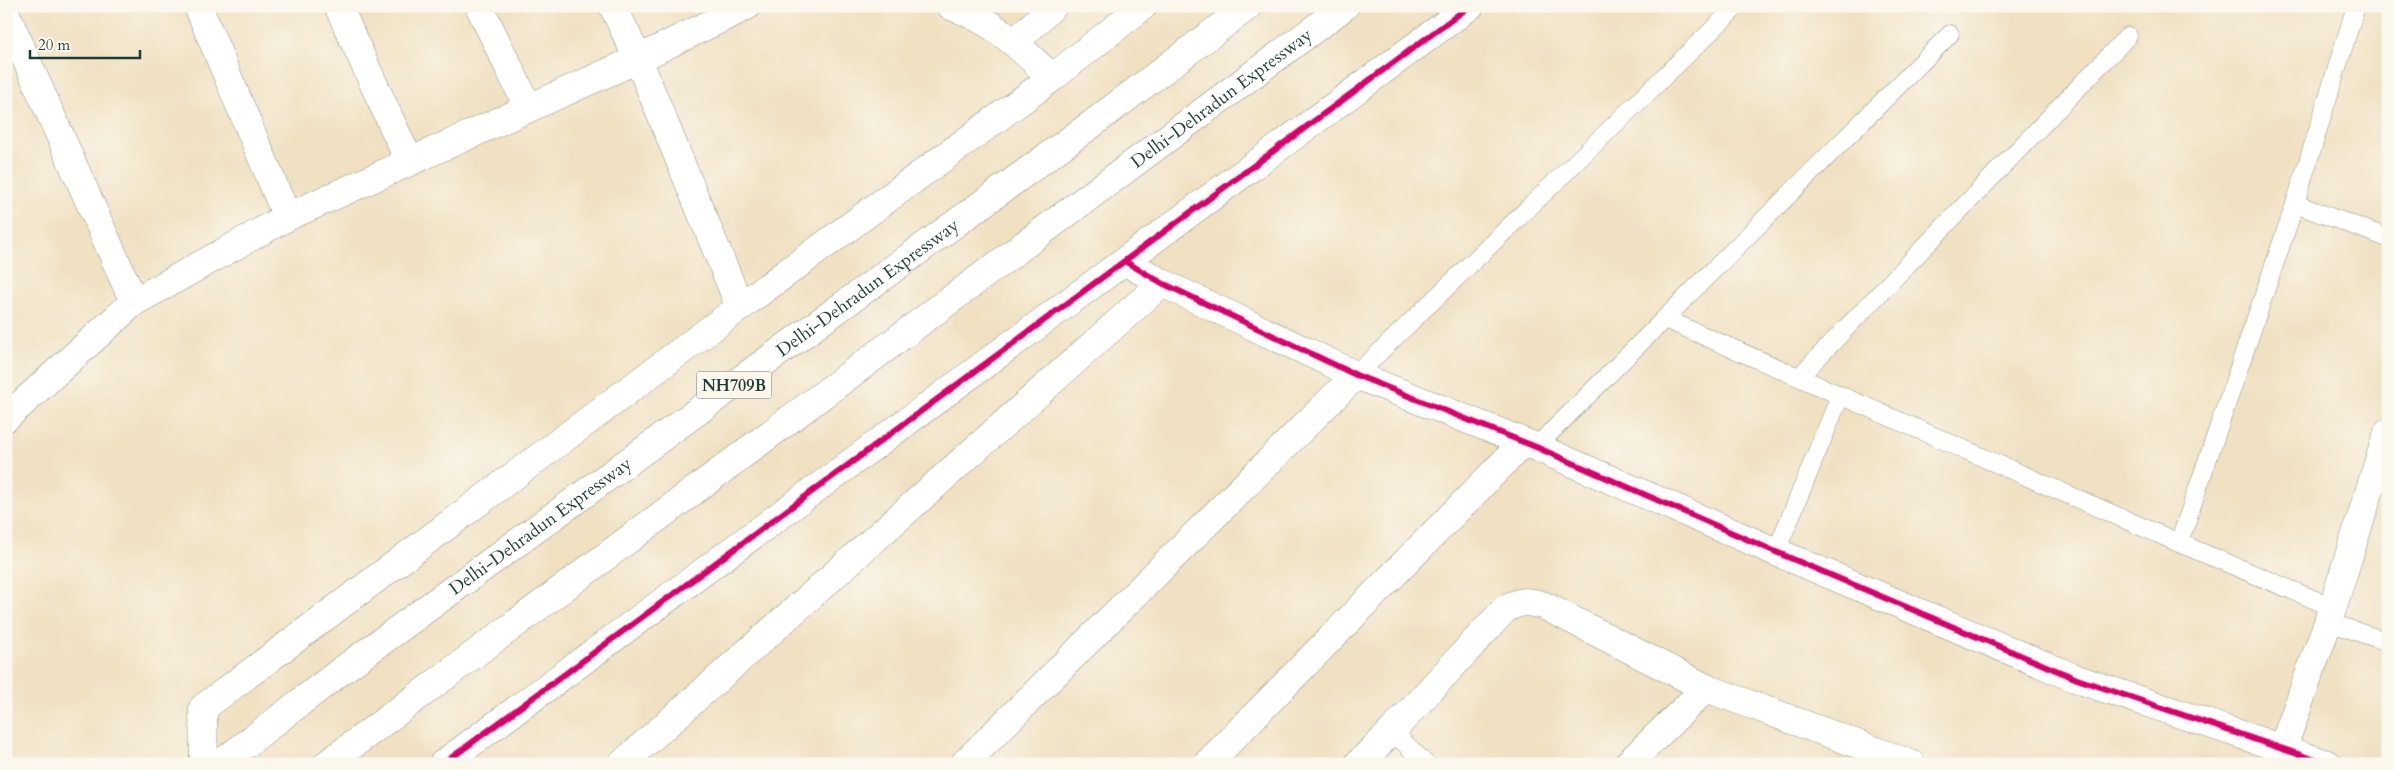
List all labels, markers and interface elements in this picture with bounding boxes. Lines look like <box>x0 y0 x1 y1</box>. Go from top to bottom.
street label: Delhi-Dehradun Expressway <box>1126 22 1318 174</box>
scale bar <box>30 28 140 60</box>
text: 20 m <box>38 35 70 55</box>
street label: Delhi-Dehradun Expressway <box>771 213 965 363</box>
road number: NH709B <box>696 372 772 398</box>
street label: Delhi-Dehradun Expressway <box>444 451 637 601</box>

